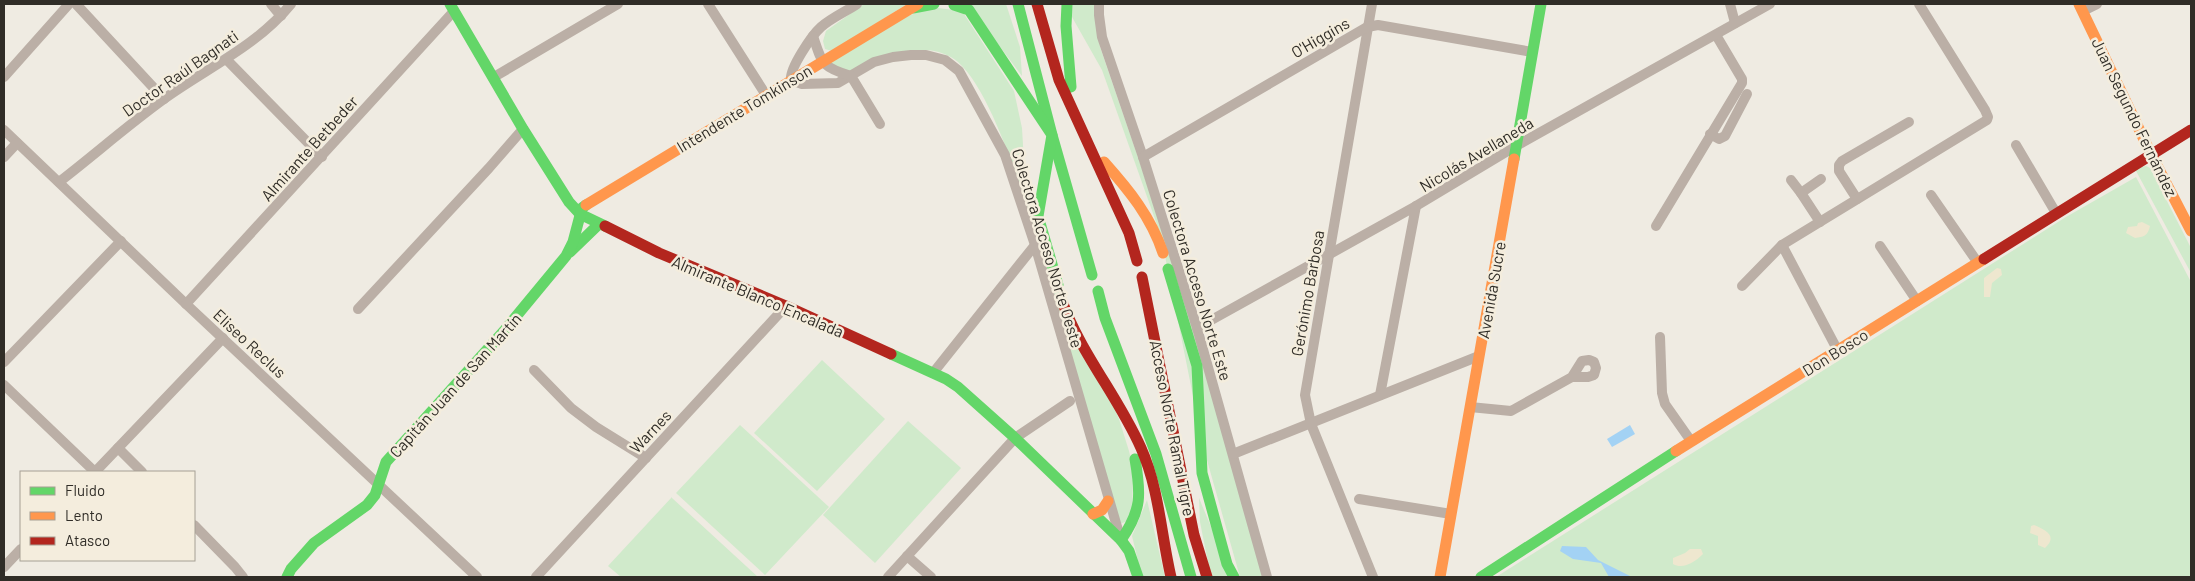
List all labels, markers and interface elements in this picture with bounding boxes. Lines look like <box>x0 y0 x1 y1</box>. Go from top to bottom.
street label: O'Higgins <box>1287 13 1353 61</box>
street label: Doctor Raúl Bagnati <box>118 26 242 120</box>
street label: Juan Segundo Fernández <box>2088 34 2182 200</box>
street label: Intendente Tomkinson <box>673 60 815 156</box>
street label: Almirante Betbeder <box>257 91 361 205</box>
street label: Nicolás Avellaneda <box>1416 113 1536 195</box>
street label: Colectora Acceso Norte Oeste <box>1009 146 1087 350</box>
street label: Colectora Acceso Norte Este <box>1160 187 1236 383</box>
street label: Gerónimo Barbosa <box>1287 229 1327 357</box>
street label: Avenida Sucre <box>1473 240 1509 340</box>
street label: Almirante Blanco Encalada <box>669 251 847 341</box>
street label: Eliseo Reclus <box>210 305 290 381</box>
street label: Capitán Juan de San Martín <box>385 309 525 461</box>
street label: Don Bosco <box>1799 324 1871 380</box>
street label: Acceso Norte Ramal Tigre <box>1147 338 1199 518</box>
street label: Warnes <box>625 406 675 456</box>
legend <box>20 471 195 561</box>
text: Fluido <box>65 481 105 499</box>
text: Lento <box>65 506 103 524</box>
text: Atasco <box>65 531 110 549</box>

